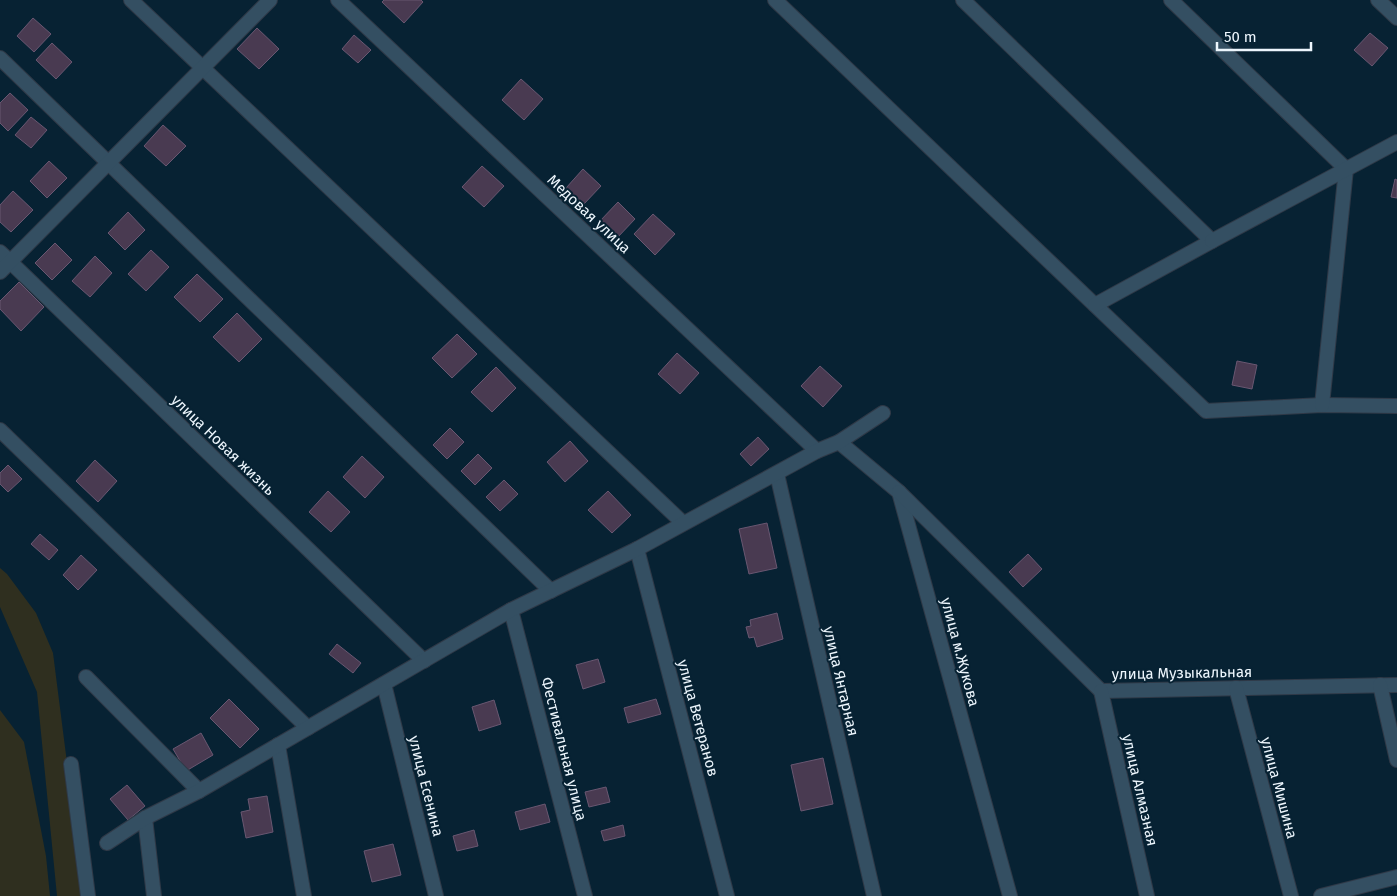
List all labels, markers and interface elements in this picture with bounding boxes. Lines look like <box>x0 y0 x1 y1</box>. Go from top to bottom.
scale bar <box>1217 20 1311 52</box>
text: 50 m <box>1224 28 1257 46</box>
street label: Медовая улица <box>544 171 634 257</box>
street label: улица Новая жизнь <box>167 391 279 499</box>
street label: улица м.Жукова <box>937 596 983 708</box>
street label: улица Янтарная <box>820 624 862 738</box>
street label: улица Ветеранов <box>674 658 722 778</box>
street label: улица Музыкальная <box>1112 663 1252 683</box>
street label: Фестивальная улица <box>537 675 591 823</box>
street label: улица Алмазная <box>1118 732 1162 848</box>
street label: улица Есенина <box>405 734 447 838</box>
street label: улица Мишина <box>1257 735 1301 841</box>

